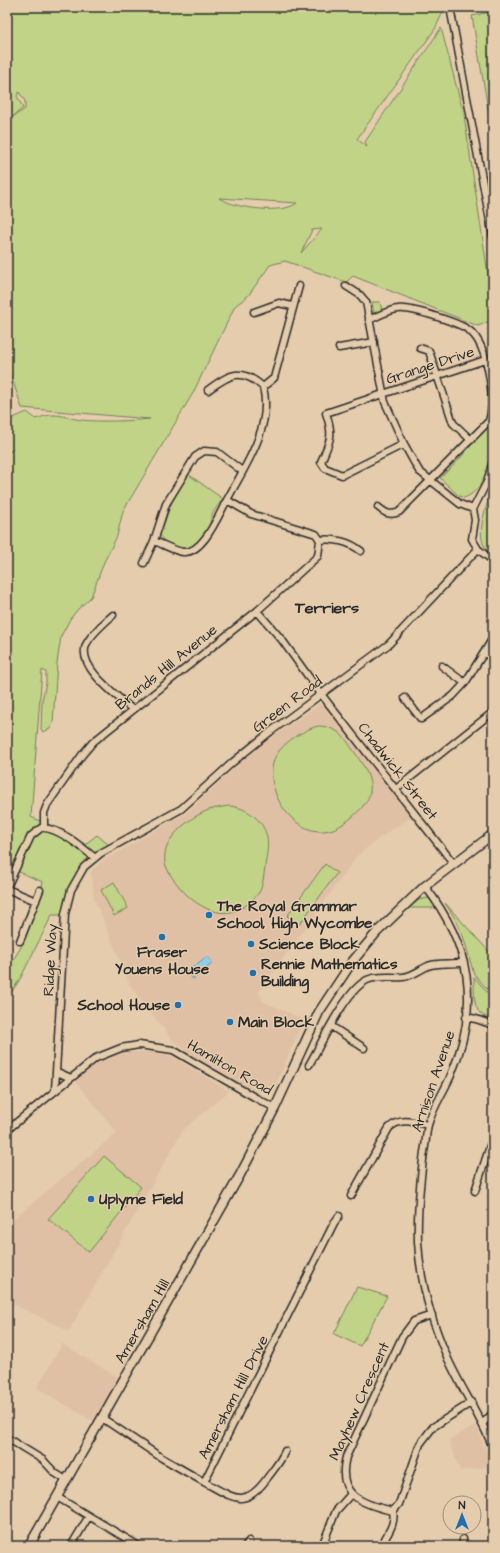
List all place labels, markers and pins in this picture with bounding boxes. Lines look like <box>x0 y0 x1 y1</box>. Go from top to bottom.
place label: The Royal Grammar School, High Wycombe <box>216 896 372 936</box>
marker: The Royal Grammar School, High Wycombe <box>204 910 214 920</box>
marker: Fraser Youens House <box>157 932 167 942</box>
place label: Science Block <box>258 934 361 955</box>
marker: Science Block <box>246 939 256 949</box>
place label: Fraser Youens House <box>115 942 209 980</box>
place label: Rennie Mathematics Building <box>261 954 398 994</box>
marker: Rennie Mathematics Building <box>248 968 258 978</box>
place label: School House <box>76 995 170 1016</box>
marker: School House <box>173 1000 183 1010</box>
place label: Main Block <box>238 1012 315 1033</box>
marker: Main Block <box>225 1017 235 1027</box>
place label: Uplyme Field <box>99 1189 183 1211</box>
marker: Uplyme Field <box>86 1194 96 1204</box>

